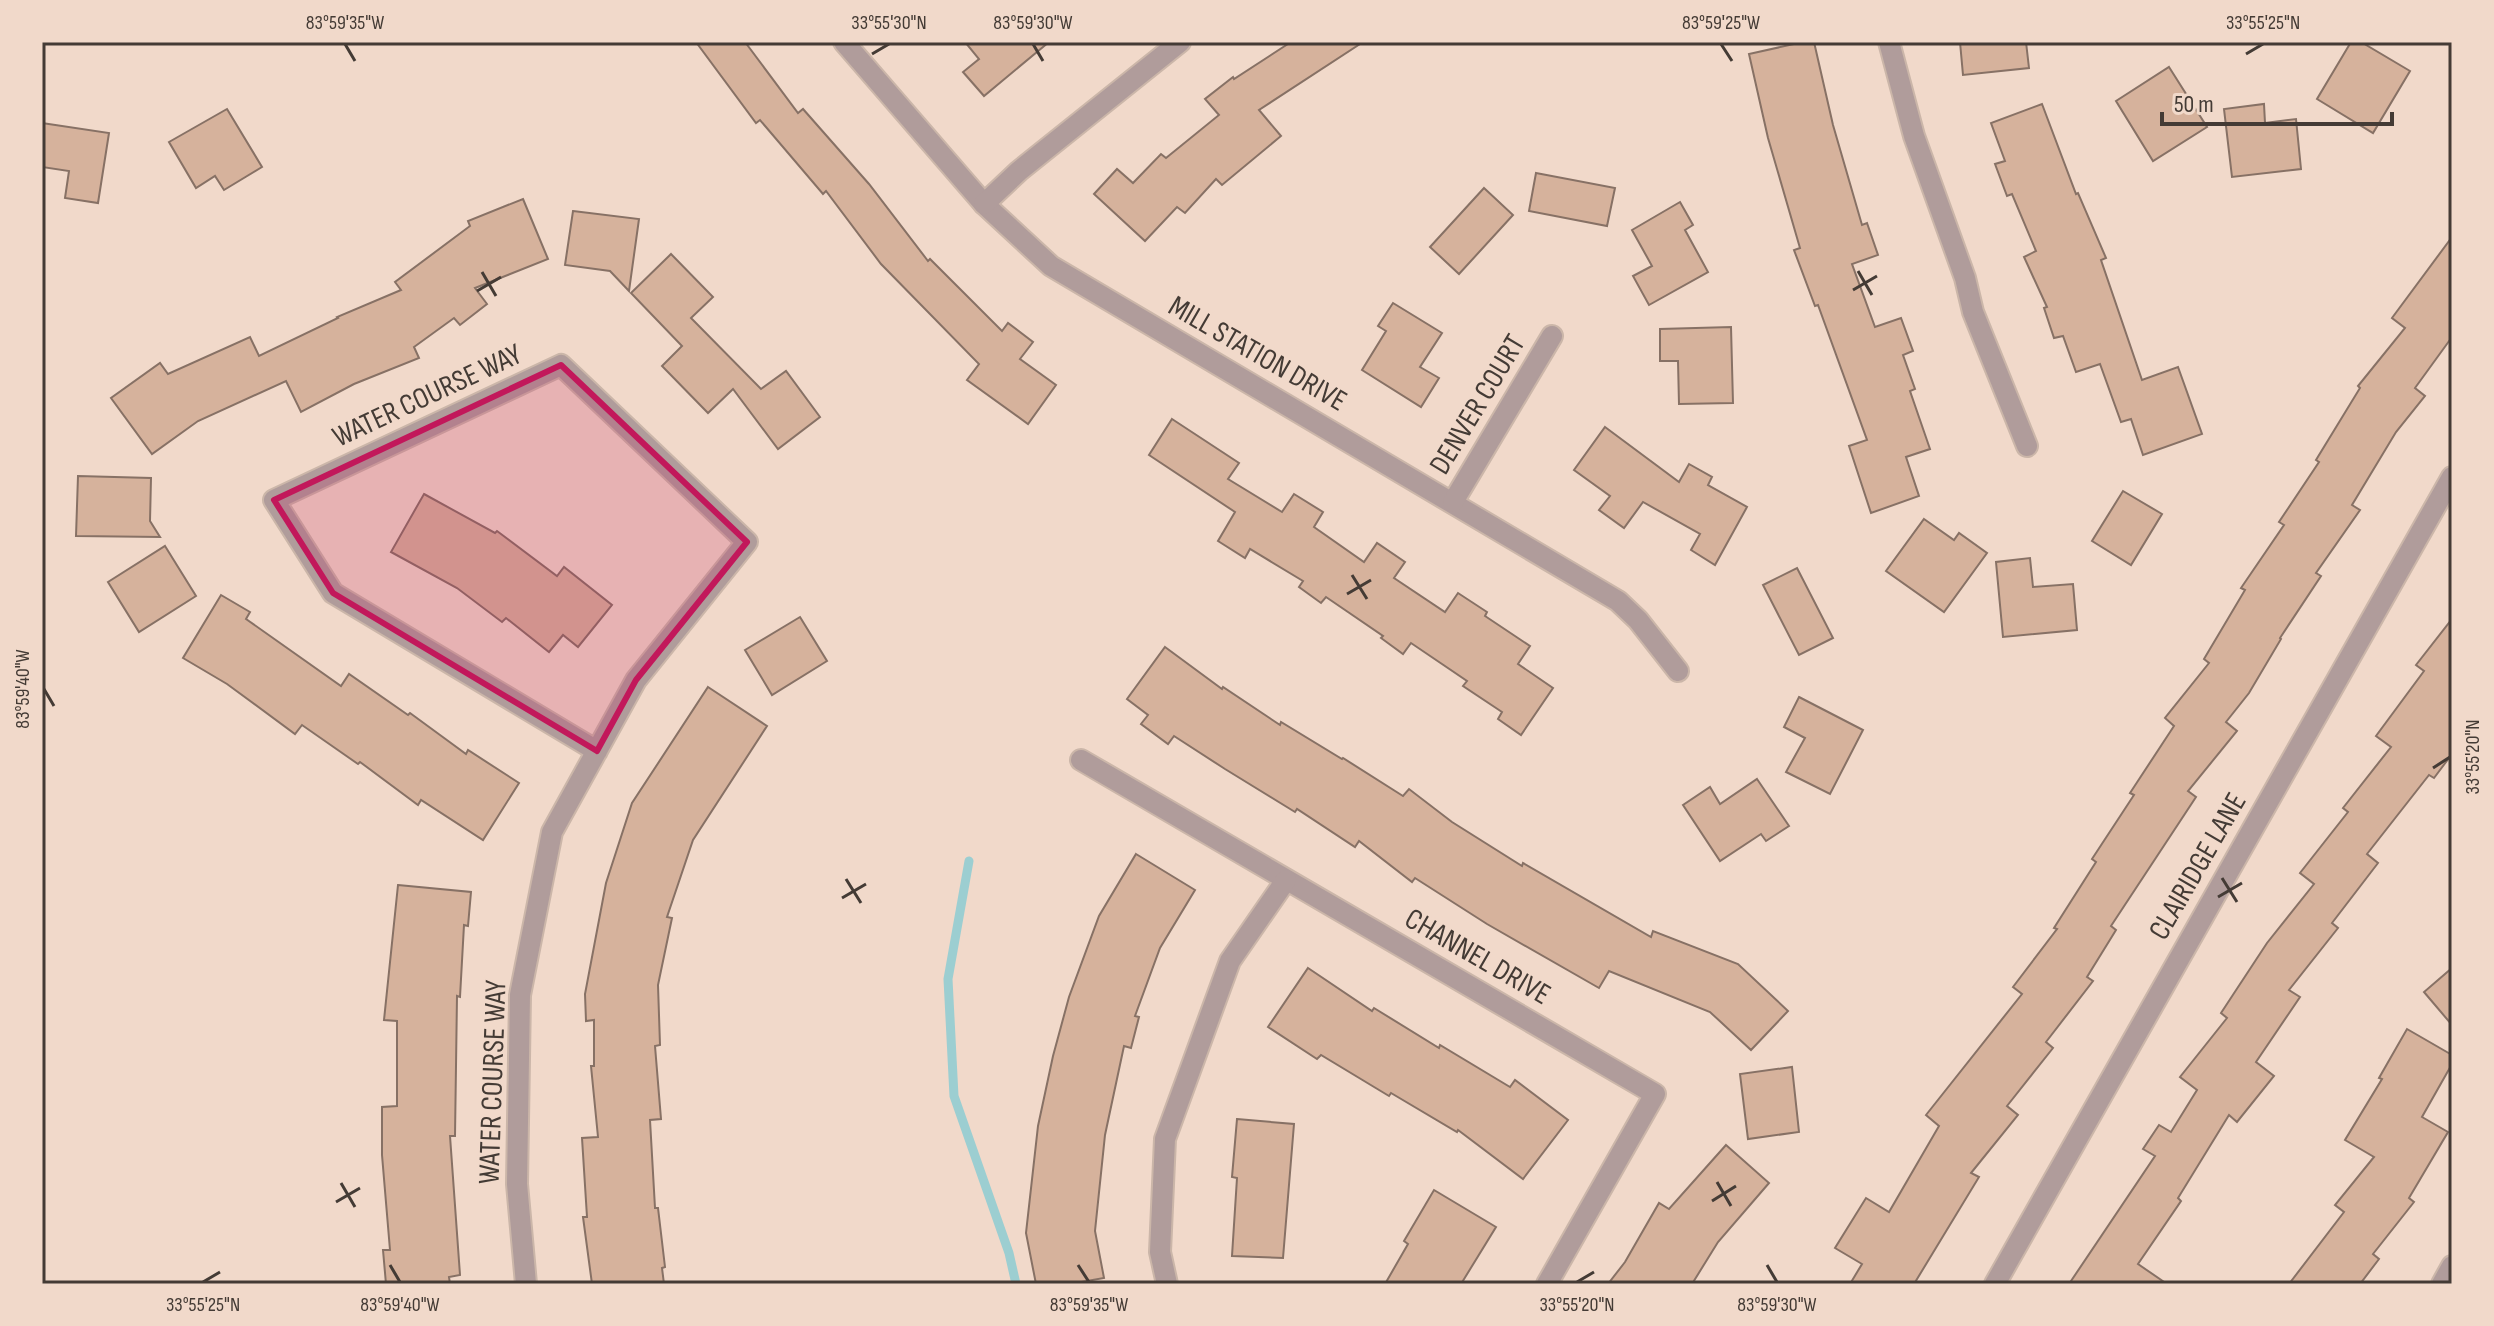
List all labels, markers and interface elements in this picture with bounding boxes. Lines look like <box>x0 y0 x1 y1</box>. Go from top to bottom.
text: 83°59'35"W <box>306 11 384 35</box>
text: 33°55'30"N <box>851 11 927 35</box>
text: 83°59'30"W <box>993 11 1073 35</box>
text: 83°59'25"W <box>1682 11 1760 35</box>
text: 33°55'25"N <box>2226 11 2300 35</box>
scale bar <box>2162 76 2392 126</box>
text: 50 m <box>2174 90 2214 119</box>
street label: MILL STATION DRIVE <box>1162 288 1353 419</box>
street label: DENVER COURT <box>1422 328 1534 481</box>
street label: WATER COURSE WAY <box>327 336 528 455</box>
text: 83°59'40"W <box>11 649 35 729</box>
text: 33°55'20"N <box>2461 719 2485 795</box>
street label: CLAIRIDGE LANE <box>2141 787 2254 946</box>
street label: CHANNEL DRIVE <box>1398 901 1557 1013</box>
street label: WATER COURSE WAY <box>471 979 515 1185</box>
text: 33°55'25"N <box>166 1293 240 1317</box>
text: 83°59'40"W <box>360 1293 440 1317</box>
text: 83°59'35"W <box>1050 1293 1128 1317</box>
text: 33°55'20"N <box>1539 1293 1615 1317</box>
text: 83°59'30"W <box>1737 1293 1817 1317</box>

